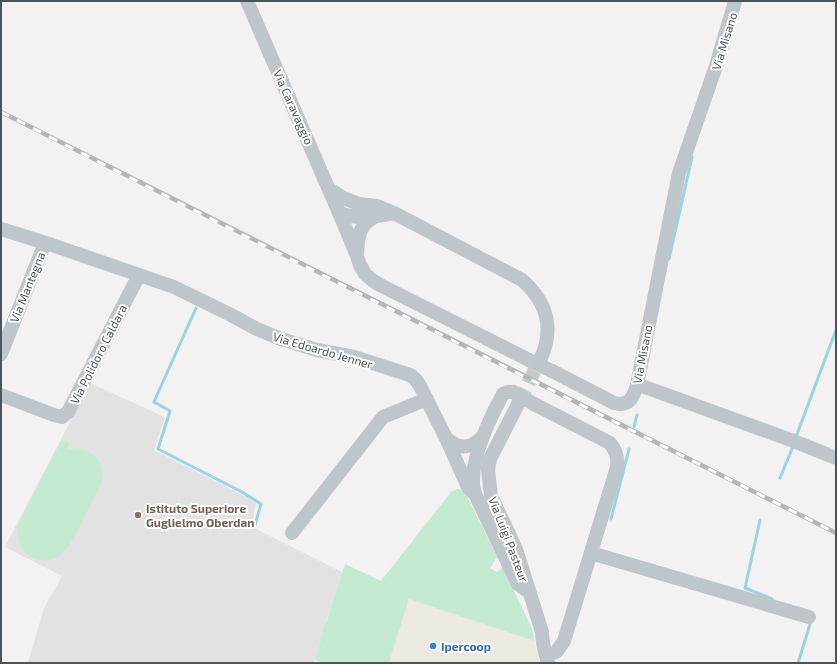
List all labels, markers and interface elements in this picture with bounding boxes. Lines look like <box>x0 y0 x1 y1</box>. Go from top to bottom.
street label: Via Misano <box>709 10 739 72</box>
street label: Via Caravaggio <box>271 67 317 147</box>
street label: Via Mantegna <box>6 250 48 324</box>
street label: Via Polidoro Caldara <box>67 302 129 406</box>
street label: Via Misano <box>629 323 655 385</box>
street label: Via Edoardo Jenner <box>272 329 375 371</box>
street label: Via Luigi Pasteur <box>486 494 532 584</box>
place label: Istituto Superiore Guglielmo Oberdan <box>146 501 255 529</box>
marker: Istituto Superiore Guglielmo Oberdan <box>133 510 143 520</box>
place label: Ipercoop <box>441 639 491 653</box>
marker: Ipercoop <box>428 641 438 651</box>

